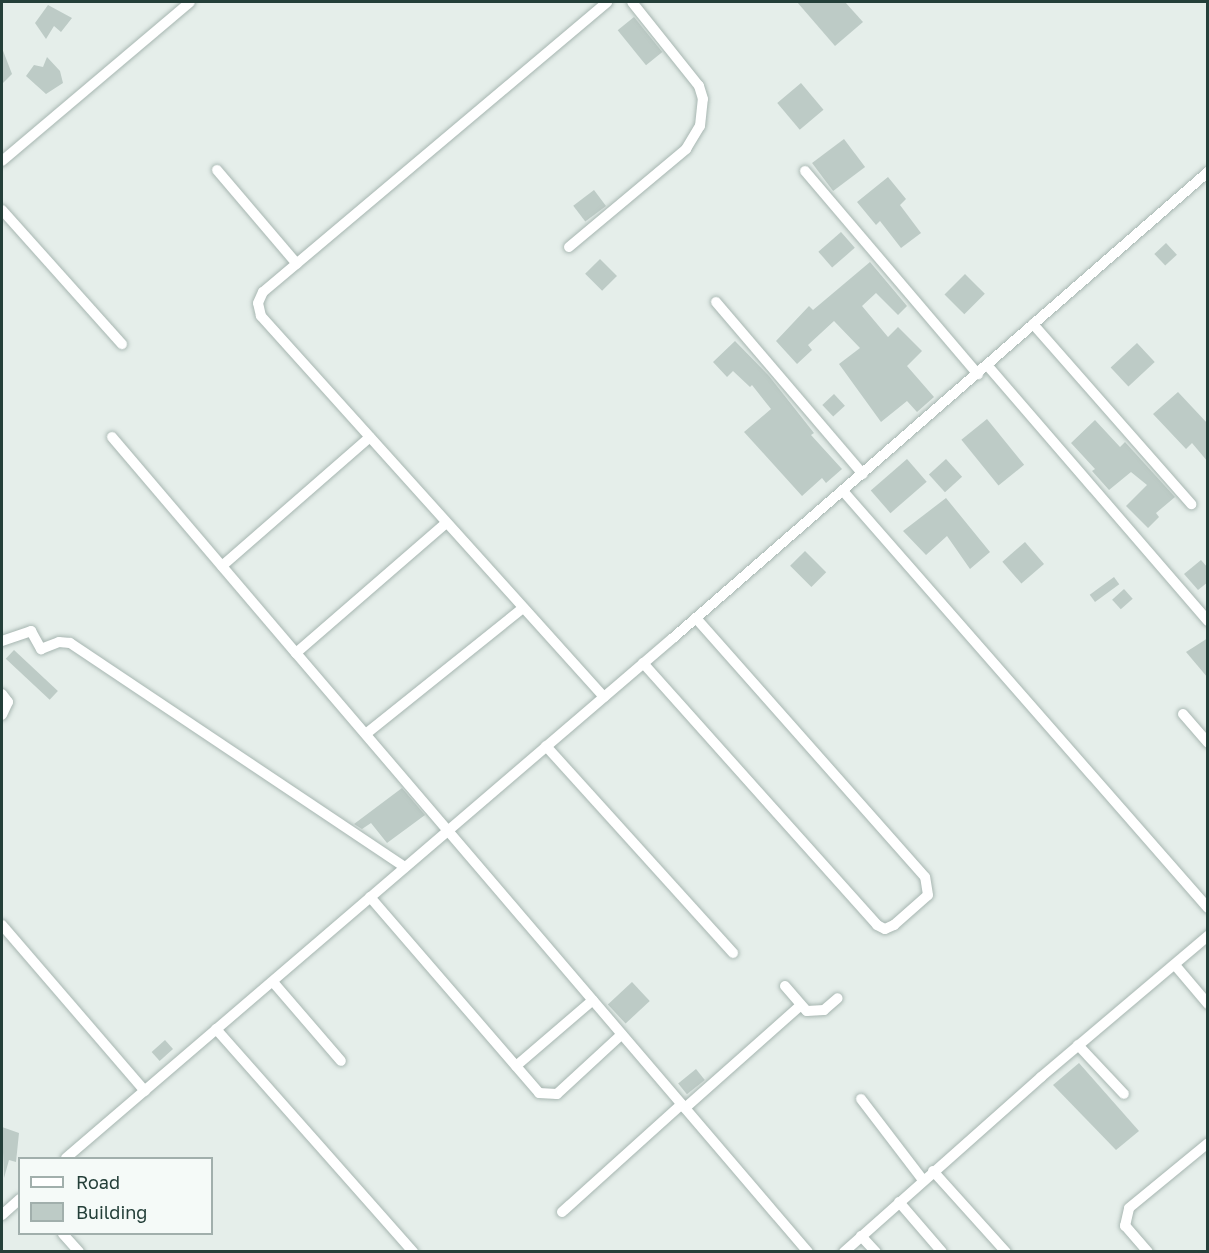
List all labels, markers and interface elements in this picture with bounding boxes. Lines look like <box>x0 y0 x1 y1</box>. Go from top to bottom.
legend <box>18 1157 213 1235</box>
text: Road <box>76 1171 120 1193</box>
text: Building <box>76 1201 147 1223</box>

